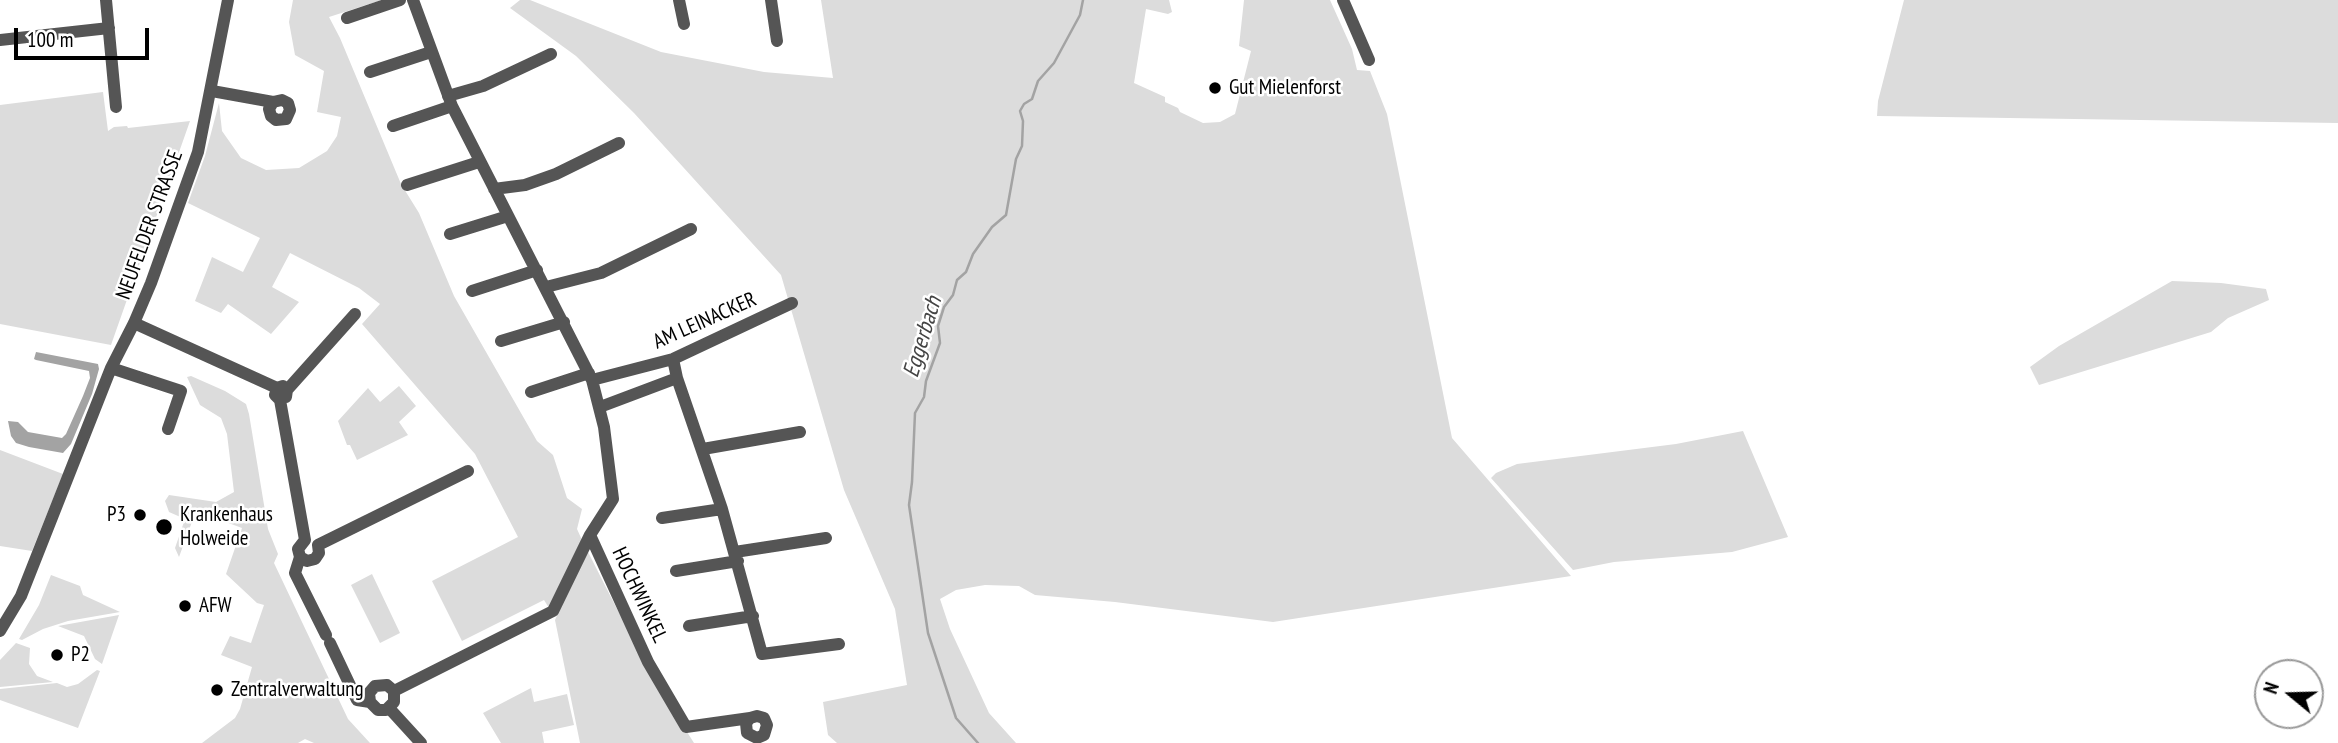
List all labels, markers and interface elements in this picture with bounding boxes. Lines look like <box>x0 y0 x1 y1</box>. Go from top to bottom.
scale bar <box>18 14 152 58</box>
text: 100 m <box>27 26 73 53</box>
place label: Gut Mielenforst <box>1229 75 1341 101</box>
marker: Gut Mielenforst <box>1207 80 1223 96</box>
street label: NEUFELDER STRASSE <box>111 147 189 303</box>
street label: AM LEINACKER <box>650 287 760 355</box>
water label: Eggerbach <box>898 293 948 381</box>
place label: P3 <box>107 502 126 528</box>
place label: Krankenhaus Holweide <box>180 502 273 552</box>
marker: P3 <box>132 507 148 523</box>
marker: Krankenhaus Holweide <box>154 517 174 537</box>
street label: HOCHWINKEL <box>606 543 672 647</box>
place label: AFW <box>199 593 232 619</box>
marker: AFW <box>177 598 193 614</box>
place label: P2 <box>71 642 90 668</box>
marker: P2 <box>49 647 65 663</box>
north arrow <box>2254 659 2324 729</box>
place label: Zentralverwaltung <box>231 677 364 703</box>
text: N <box>2258 679 2284 697</box>
marker: Zentralverwaltung <box>209 682 225 698</box>

